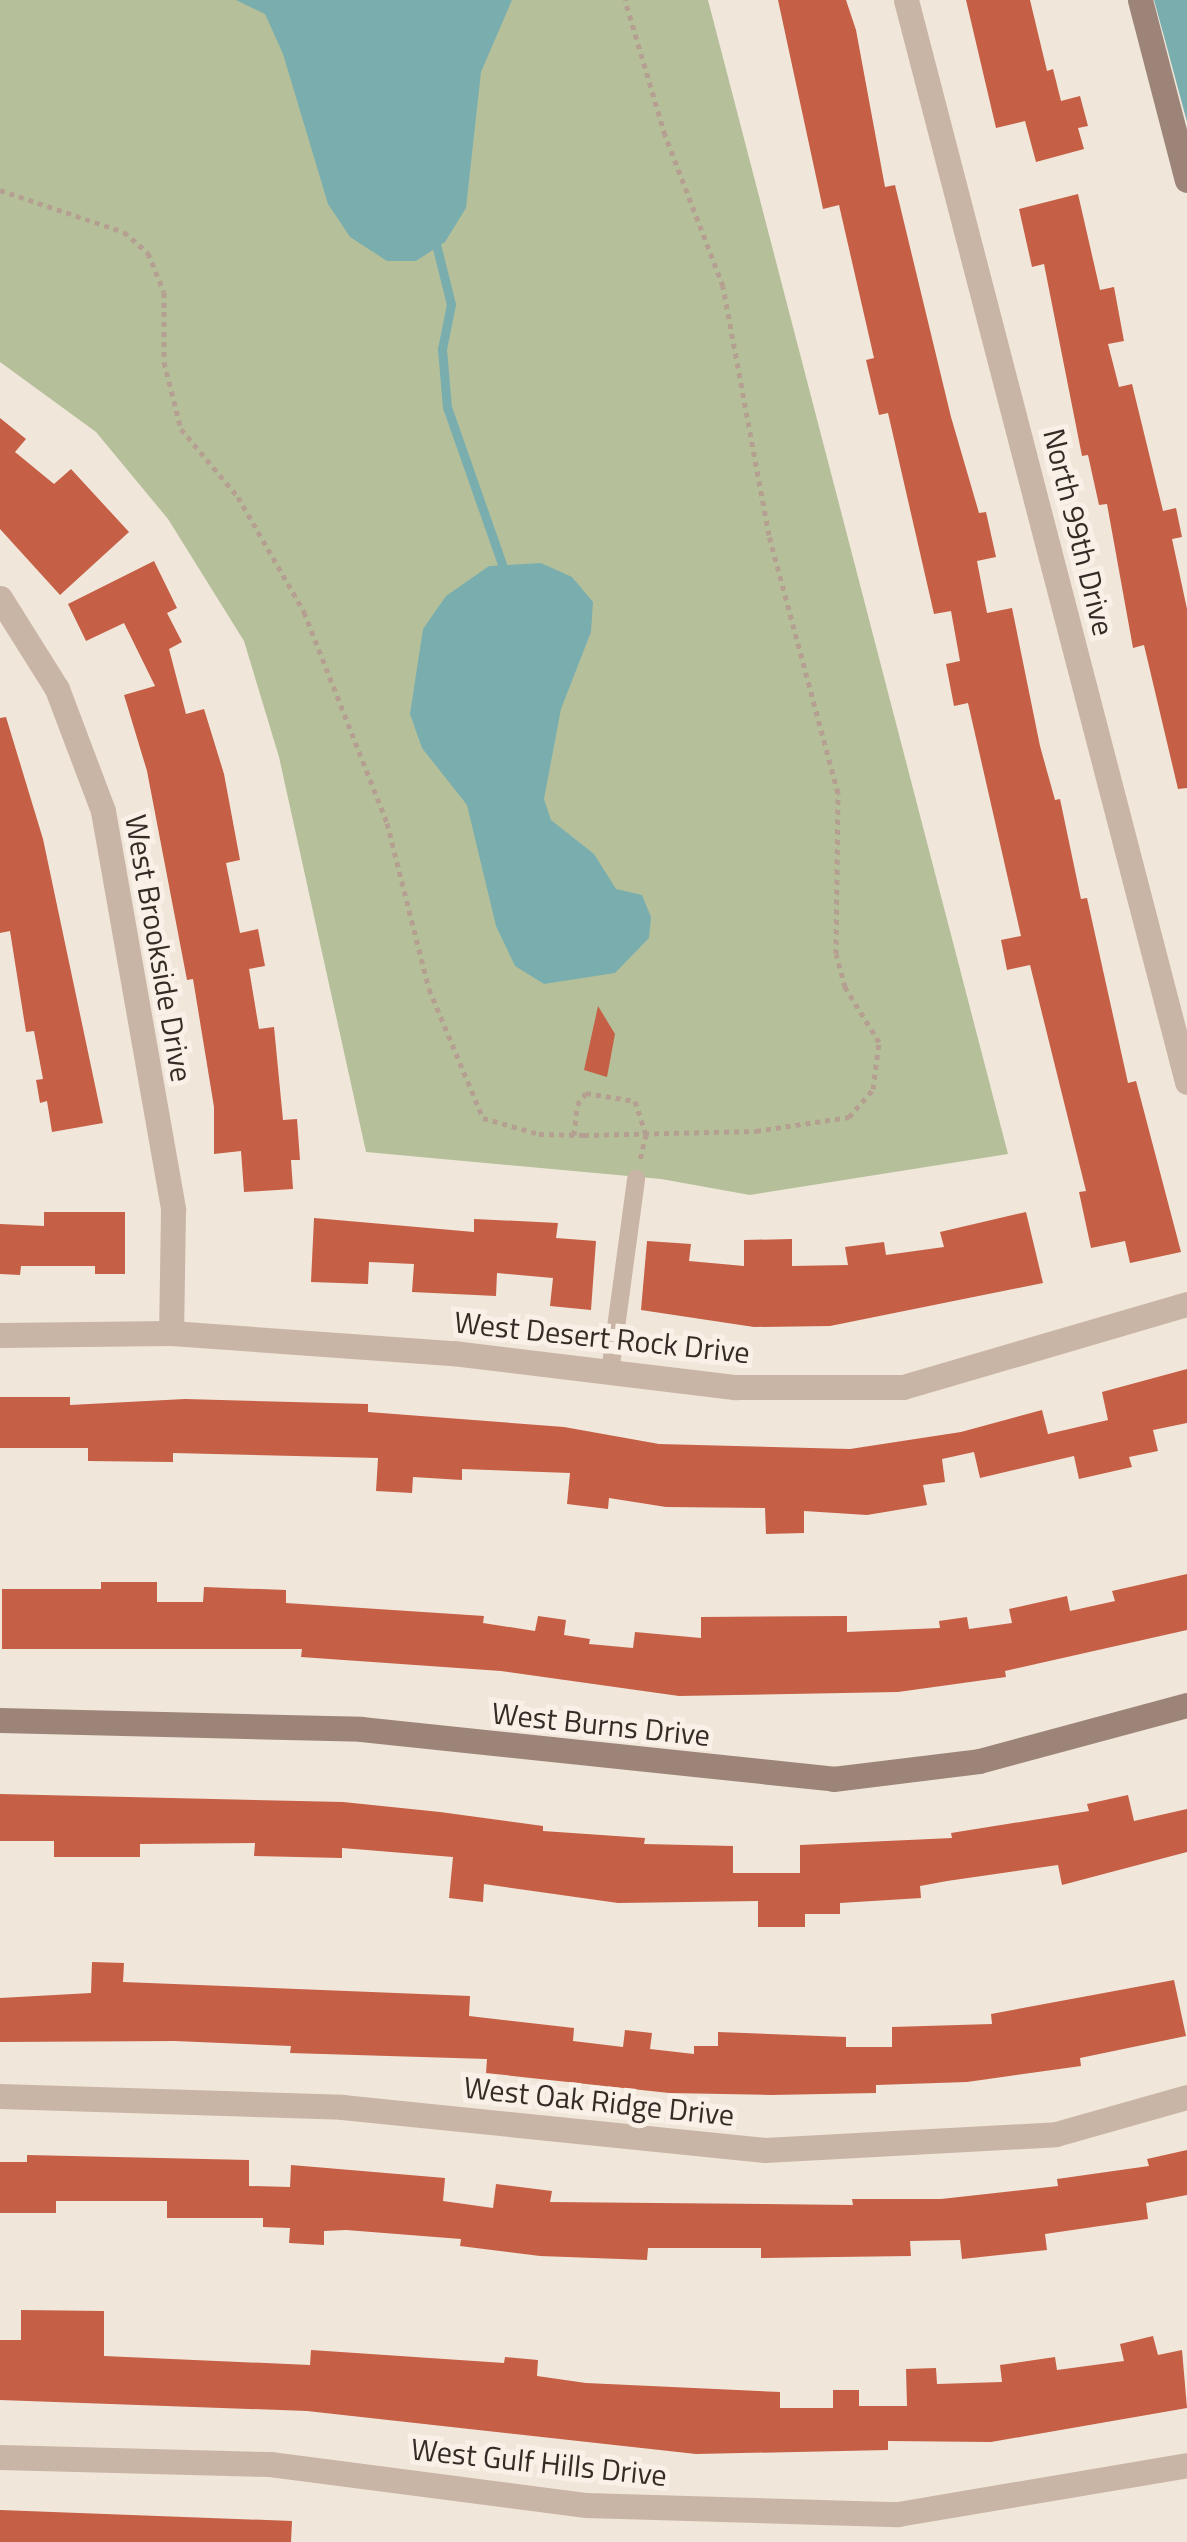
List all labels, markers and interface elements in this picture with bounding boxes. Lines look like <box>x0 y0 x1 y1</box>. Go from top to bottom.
street label: North 99th Drive <box>1036 425 1122 639</box>
street label: West Brookside Drive <box>118 812 200 1084</box>
street label: West Desert Rock Drive <box>452 1304 752 1370</box>
street label: West Burns Drive <box>490 1695 712 1753</box>
street label: West Oak Ridge Drive <box>462 2069 736 2133</box>
street label: West Gulf Hills Drive <box>409 2431 669 2493</box>

